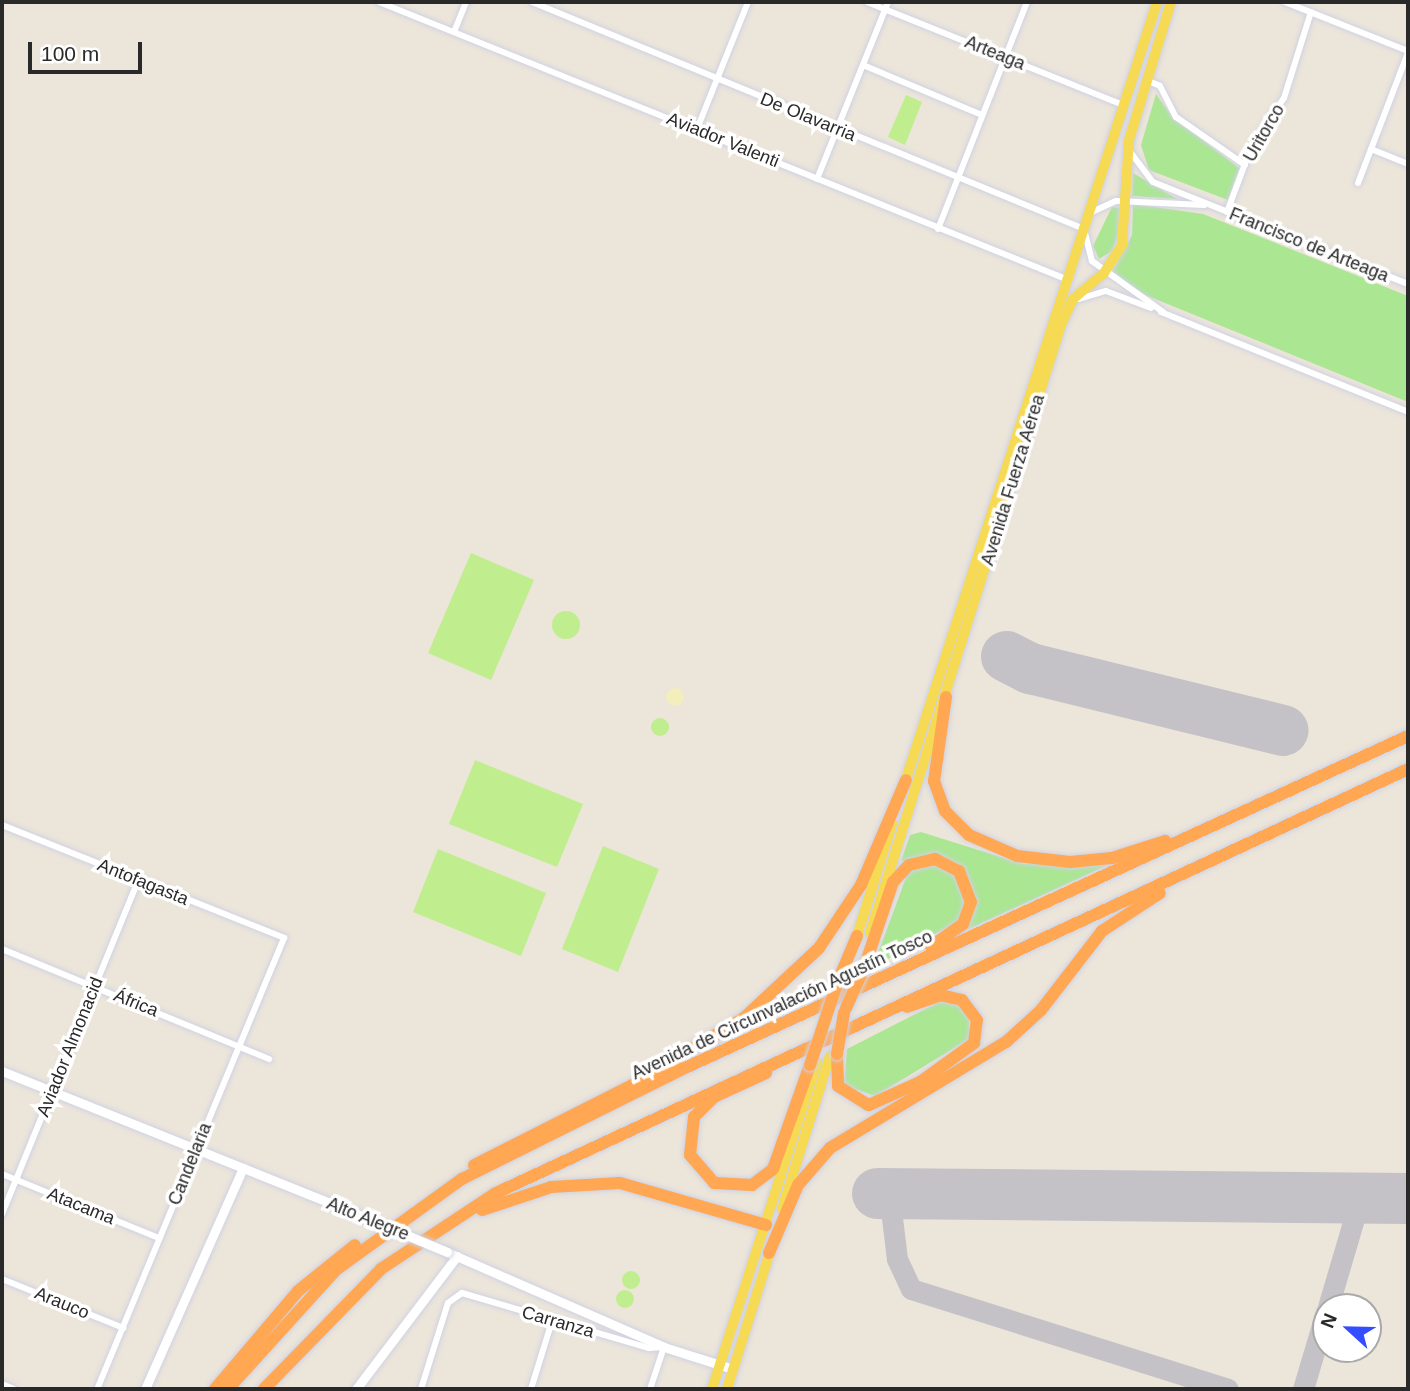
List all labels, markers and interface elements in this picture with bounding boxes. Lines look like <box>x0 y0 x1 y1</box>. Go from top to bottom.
scale bar <box>32 28 145 72</box>
street label: Arteaga <box>962 31 1028 75</box>
text: 100 m <box>41 42 99 65</box>
street label: De Olavarria <box>757 88 859 146</box>
street label: Uritorco <box>1239 100 1289 166</box>
street label: Aviador Valenti <box>664 108 782 172</box>
street label: Francisco de Arteaga <box>1226 203 1392 287</box>
street label: Avenida Fuerza Aérea <box>977 391 1049 569</box>
street label: Antofagasta <box>94 854 192 910</box>
street label: Avenida de Circunvalación Agustín Tosco <box>628 925 936 1085</box>
street label: Aviador Almonacid <box>32 974 108 1120</box>
street label: África <box>111 984 161 1022</box>
street label: Candelaria <box>164 1120 216 1208</box>
street label: Atacama <box>44 1183 118 1229</box>
street label: Alto Alegre <box>323 1192 413 1246</box>
street label: Arauco <box>32 1282 92 1324</box>
north arrow <box>1312 1293 1382 1363</box>
street label: Carranza <box>519 1301 597 1343</box>
text: N <box>1317 1310 1341 1331</box>

